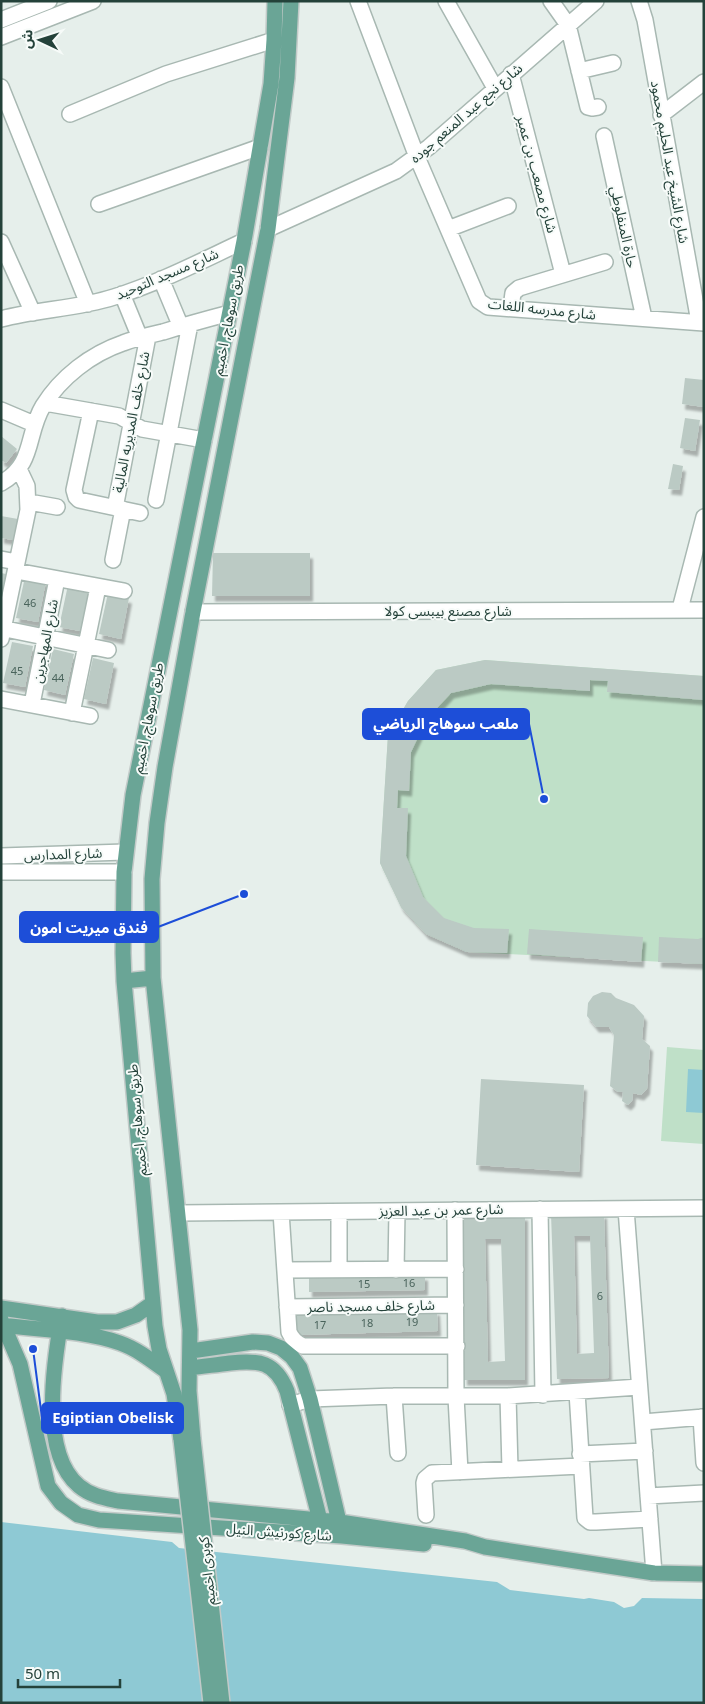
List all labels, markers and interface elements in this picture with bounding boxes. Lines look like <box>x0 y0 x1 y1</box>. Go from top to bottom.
north arrow <box>15 15 65 65</box>
text: ش <box>16 29 37 49</box>
street label: شارع نجع عبد المنعم جوده <box>405 58 527 168</box>
street label: شارع الشيخ عبد الحليم محمود <box>645 79 694 245</box>
street label: شارع مصعب بن عمير <box>510 112 562 235</box>
street label: حارة المنفلوطي <box>604 184 642 270</box>
street label: شارع مسجد التوحيد <box>113 243 222 306</box>
street label: طريق سوهاج, اخميم <box>207 263 250 377</box>
street label: شارع مدرسه اللغات <box>487 293 597 326</box>
street label: شارع خلف المديريه المالية <box>107 350 156 495</box>
house number: 46 <box>24 595 36 610</box>
street label: شارع المهاجرين <box>27 597 64 685</box>
street label: شارع مصنع بيبسى كولا <box>384 601 512 622</box>
street label: طريق سوهاج, اخميم <box>127 661 170 775</box>
house number: 45 <box>11 663 23 678</box>
house number: 44 <box>52 670 65 685</box>
callout: ملعب سوهاج الرياضي <box>363 709 529 739</box>
text: ملعب سوهاج الرياضي <box>373 713 519 735</box>
street label: شارع المدارس <box>23 843 103 866</box>
callout: فندق ميريت امون <box>20 912 158 942</box>
text: فندق ميريت امون <box>30 917 148 937</box>
street label: طريق سوهاج, اخميم <box>122 1063 153 1177</box>
street label: شارع عمر بن عبد العزيز <box>377 1199 504 1222</box>
house number: 16 <box>403 1275 415 1290</box>
house number: 15 <box>358 1276 370 1291</box>
house number: 6 <box>597 1288 603 1303</box>
street label: شارع خلف مسجد ناصر <box>306 1295 435 1318</box>
house number: 19 <box>406 1314 418 1329</box>
house number: 18 <box>361 1315 373 1330</box>
house number: 17 <box>314 1317 326 1332</box>
callout: Egiptian Obelisk <box>42 1403 183 1433</box>
text: Egiptian Obelisk <box>52 1407 174 1427</box>
street label: شارع كورنيش النيل <box>226 1518 332 1547</box>
street label: كوبرى اخميم <box>193 1535 222 1606</box>
scale bar <box>18 1656 120 1688</box>
text: 50 m <box>25 1663 60 1683</box>

